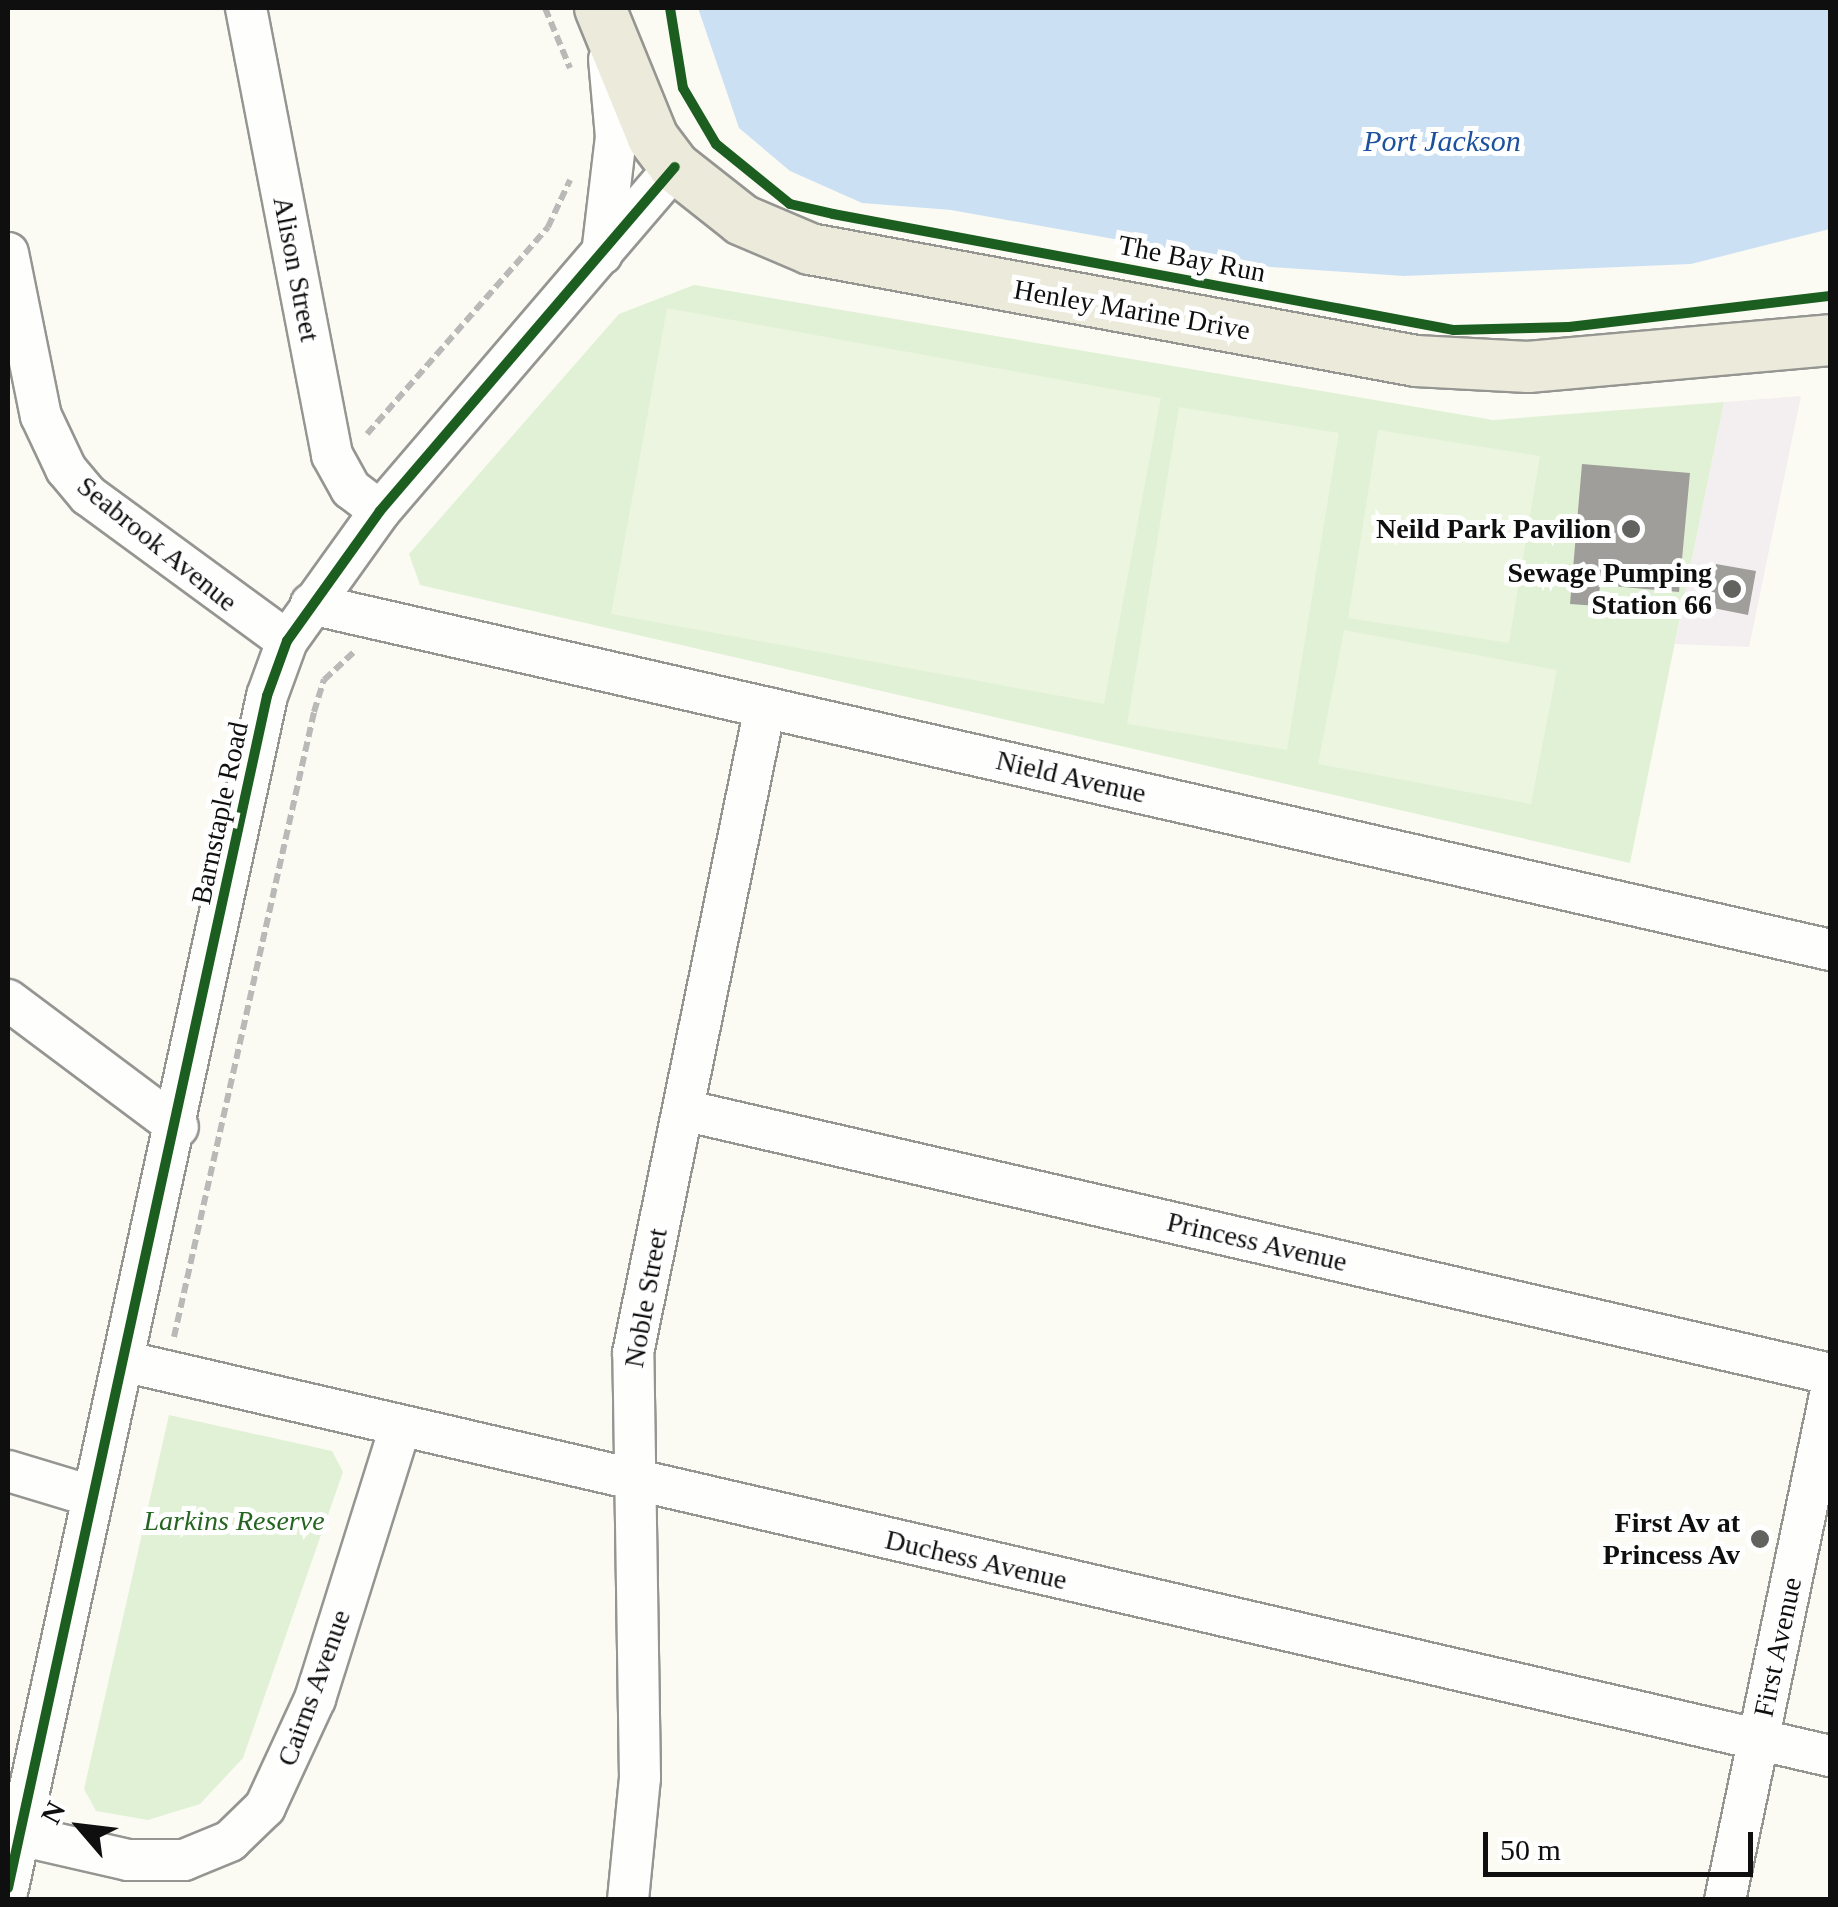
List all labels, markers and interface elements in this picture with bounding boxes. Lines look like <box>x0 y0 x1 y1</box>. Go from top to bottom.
water label: Port Jackson <box>1363 123 1521 159</box>
street label: Alison Street <box>265 194 327 344</box>
street label: The Bay Run <box>1116 228 1268 290</box>
street label: Henley Marine Drive <box>1011 273 1253 347</box>
street label: Seabrook Avenue <box>70 469 244 619</box>
place label: Neild Park Pavilion <box>1376 512 1611 546</box>
marker: Neild Park Pavilion <box>1620 518 1642 540</box>
place label: Sewage Pumping Station 66 <box>1507 556 1712 622</box>
marker: Sewage Pumping Station 66 <box>1721 578 1743 600</box>
street label: Barnstaple Road <box>184 719 256 907</box>
street label: Nield Avenue <box>992 743 1150 811</box>
street label: Princess Avenue <box>1163 1205 1351 1279</box>
street label: Noble Street <box>617 1226 675 1370</box>
park label: Larkins Reserve <box>143 1504 325 1538</box>
place label: First Av at Princess Av <box>1601 1506 1740 1572</box>
street label: Duchess Avenue <box>881 1523 1071 1597</box>
marker: First Av at Princess Av <box>1749 1528 1771 1550</box>
street label: First Avenue <box>1747 1573 1809 1721</box>
street label: Cairns Avenue <box>270 1605 358 1771</box>
north arrow <box>30 1777 130 1877</box>
text: N <box>35 1796 72 1829</box>
scale bar <box>1488 1812 1758 1874</box>
text: 50 m <box>1500 1833 1561 1866</box>

